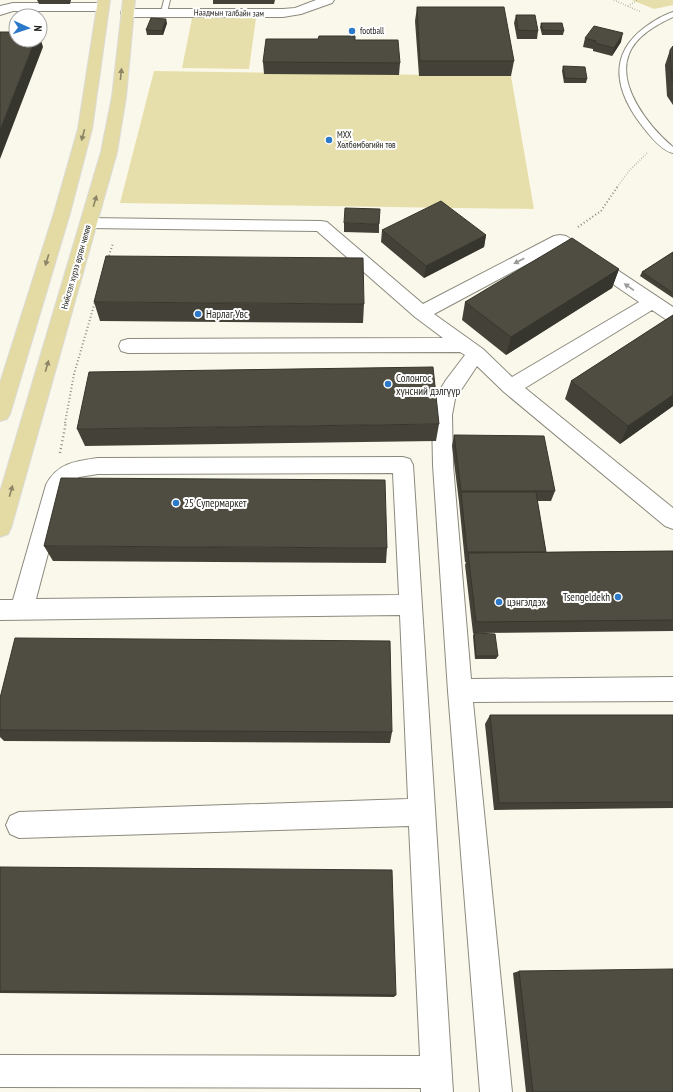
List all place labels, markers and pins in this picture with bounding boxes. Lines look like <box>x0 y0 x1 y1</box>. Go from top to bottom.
place label: football <box>360 25 385 36</box>
marker: football <box>347 26 357 36</box>
place label: МХХ Хөлбөмбөгийн төв <box>337 129 396 150</box>
marker: МХХ Хөлбөмбөгийн төв <box>324 135 334 145</box>
place label: Нарлаг Увс <box>206 307 248 321</box>
marker: Нарлаг Увс <box>193 309 203 319</box>
place label: Солонгос хүнсний дэлгүүр <box>396 371 461 398</box>
marker: Солонгос хүнсний дэлгүүр <box>383 379 393 389</box>
place label: 25 Супермаркет <box>184 496 247 510</box>
marker: 25 Супермаркет <box>171 498 181 508</box>
place label: Tsengeldekh <box>563 590 610 604</box>
marker: Tsengeldekh <box>613 592 623 602</box>
place label: цэнгэлдэх <box>507 595 546 609</box>
marker: цэнгэлдэх <box>494 597 504 607</box>

